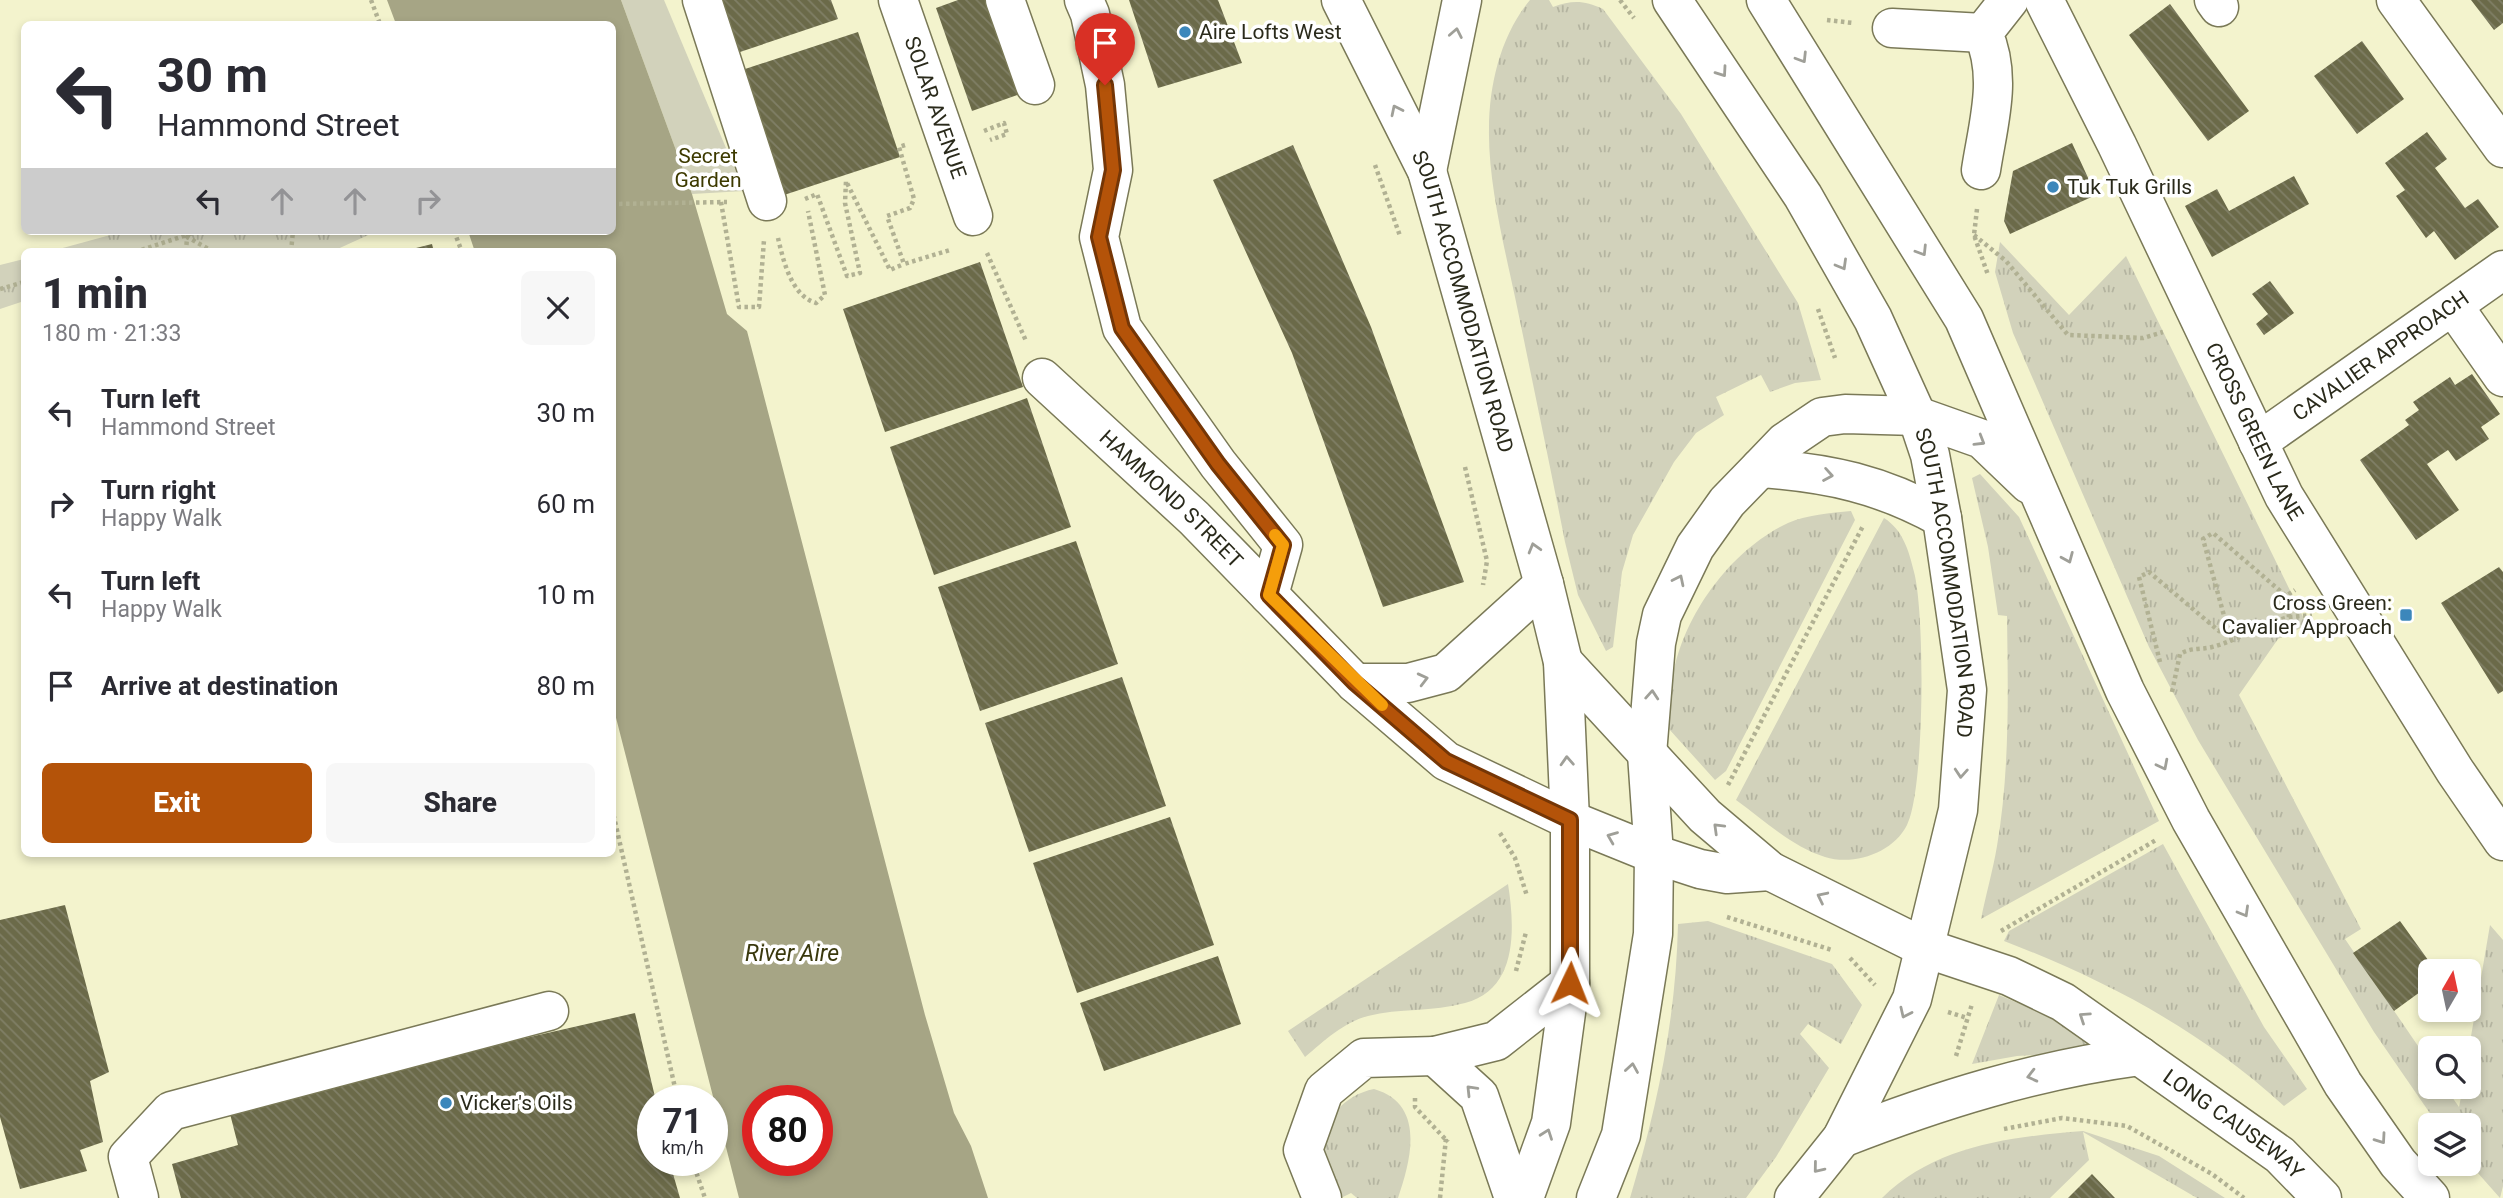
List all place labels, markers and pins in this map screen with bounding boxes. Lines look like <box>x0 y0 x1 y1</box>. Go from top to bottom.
pin <box>1075 13 1135 85</box>
place label: Aire Lofts West <box>1199 20 1342 44</box>
marker: Aire Lofts West <box>1177 24 1193 40</box>
place label: Tuk Tuk Grills <box>2067 175 2192 199</box>
marker: Tuk Tuk Grills <box>2045 179 2061 195</box>
place label: Cross Green: Cavalier Approach <box>2222 591 2392 639</box>
marker: Cross Green: Cavalier Approach <box>2398 607 2414 623</box>
place label: Vicker's Oils <box>460 1091 573 1115</box>
marker: Vicker's Oils <box>438 1095 454 1111</box>

